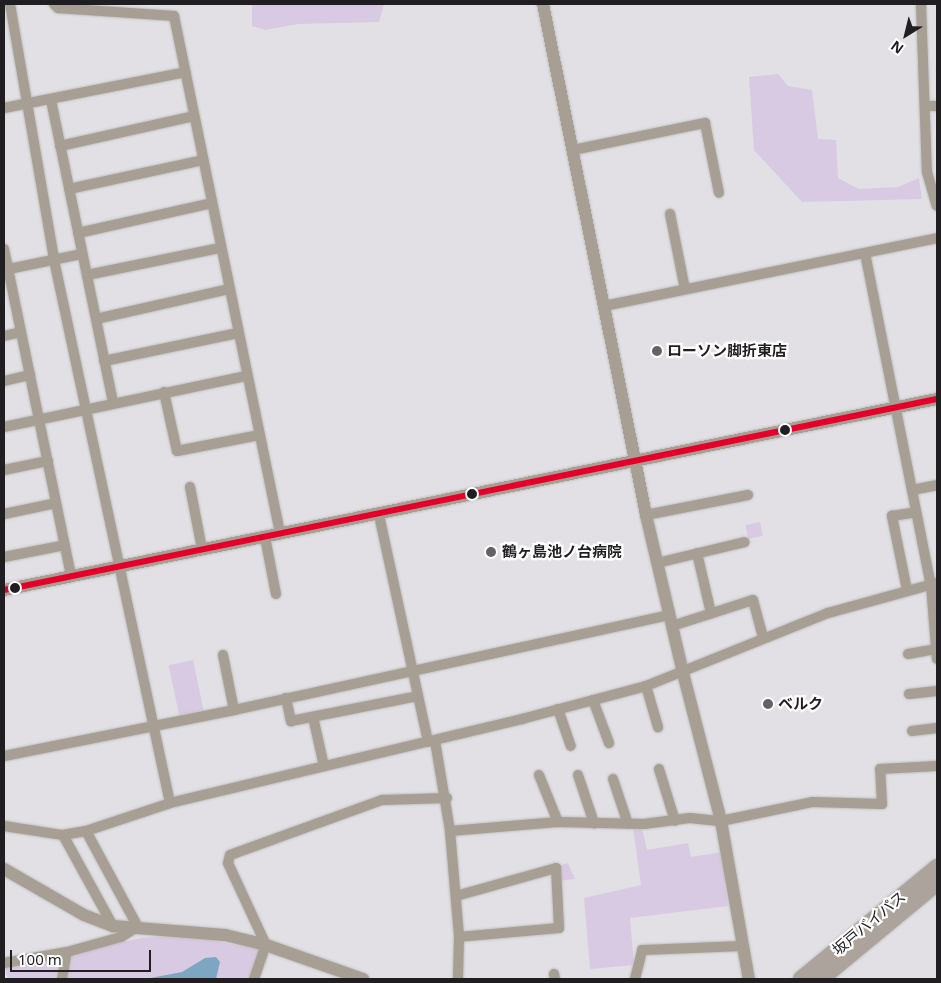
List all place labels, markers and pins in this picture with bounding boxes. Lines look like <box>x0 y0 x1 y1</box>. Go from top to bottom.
place label: ローソン脚折東店 <box>667 342 787 360</box>
marker: ローソン脚折東店 <box>651 345 663 357</box>
unlabelled marker <box>780 425 790 435</box>
unlabelled marker <box>467 489 477 499</box>
place label: 鶴ヶ島池ノ台病院 <box>502 543 622 561</box>
marker: 鶴ヶ島池ノ台病院 <box>484 545 498 559</box>
unlabelled marker <box>10 583 20 593</box>
place label: ベルク <box>778 695 823 713</box>
marker: ベルク <box>762 698 774 710</box>

